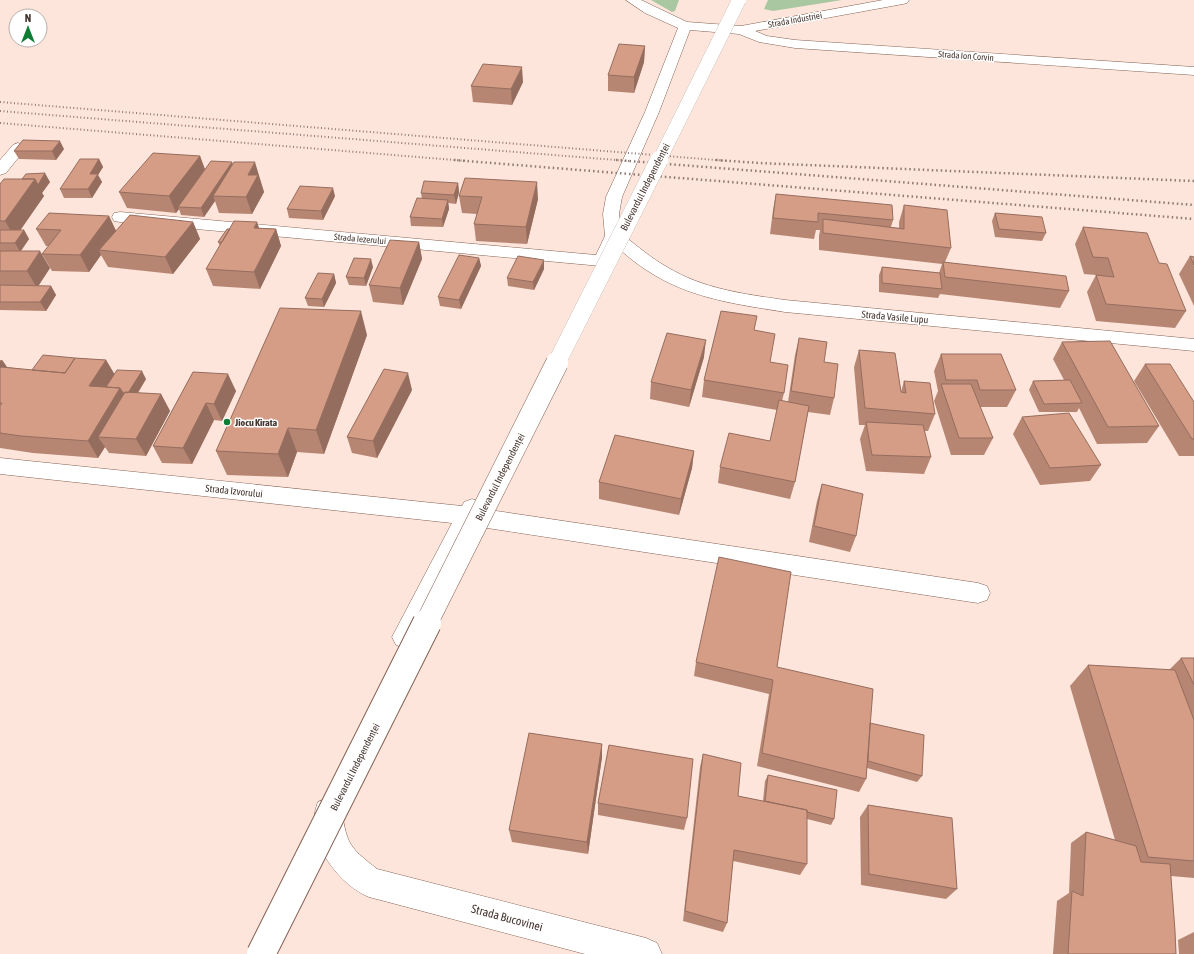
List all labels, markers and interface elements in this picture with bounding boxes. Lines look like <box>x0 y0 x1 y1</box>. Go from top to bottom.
north arrow <box>8 8 48 48</box>
street label: Strada Industriei <box>767 10 823 30</box>
text: N <box>25 12 31 24</box>
street label: Strada Ion Corvin <box>938 49 994 63</box>
street label: Bulevardul Independenței <box>618 142 672 232</box>
street label: Strada Iezerului <box>334 232 386 246</box>
street label: Strada Vasile Lupu <box>861 309 929 325</box>
marker: Jiocu Kirata <box>222 417 232 427</box>
place label: Jiocu Kirata <box>234 417 278 428</box>
street label: Bulevardul Independenței <box>473 432 527 522</box>
street label: Strada Izvorului <box>205 483 263 499</box>
street label: Bulevardul Independenței <box>328 722 382 812</box>
street label: Strada Bucovinei <box>470 902 544 934</box>

